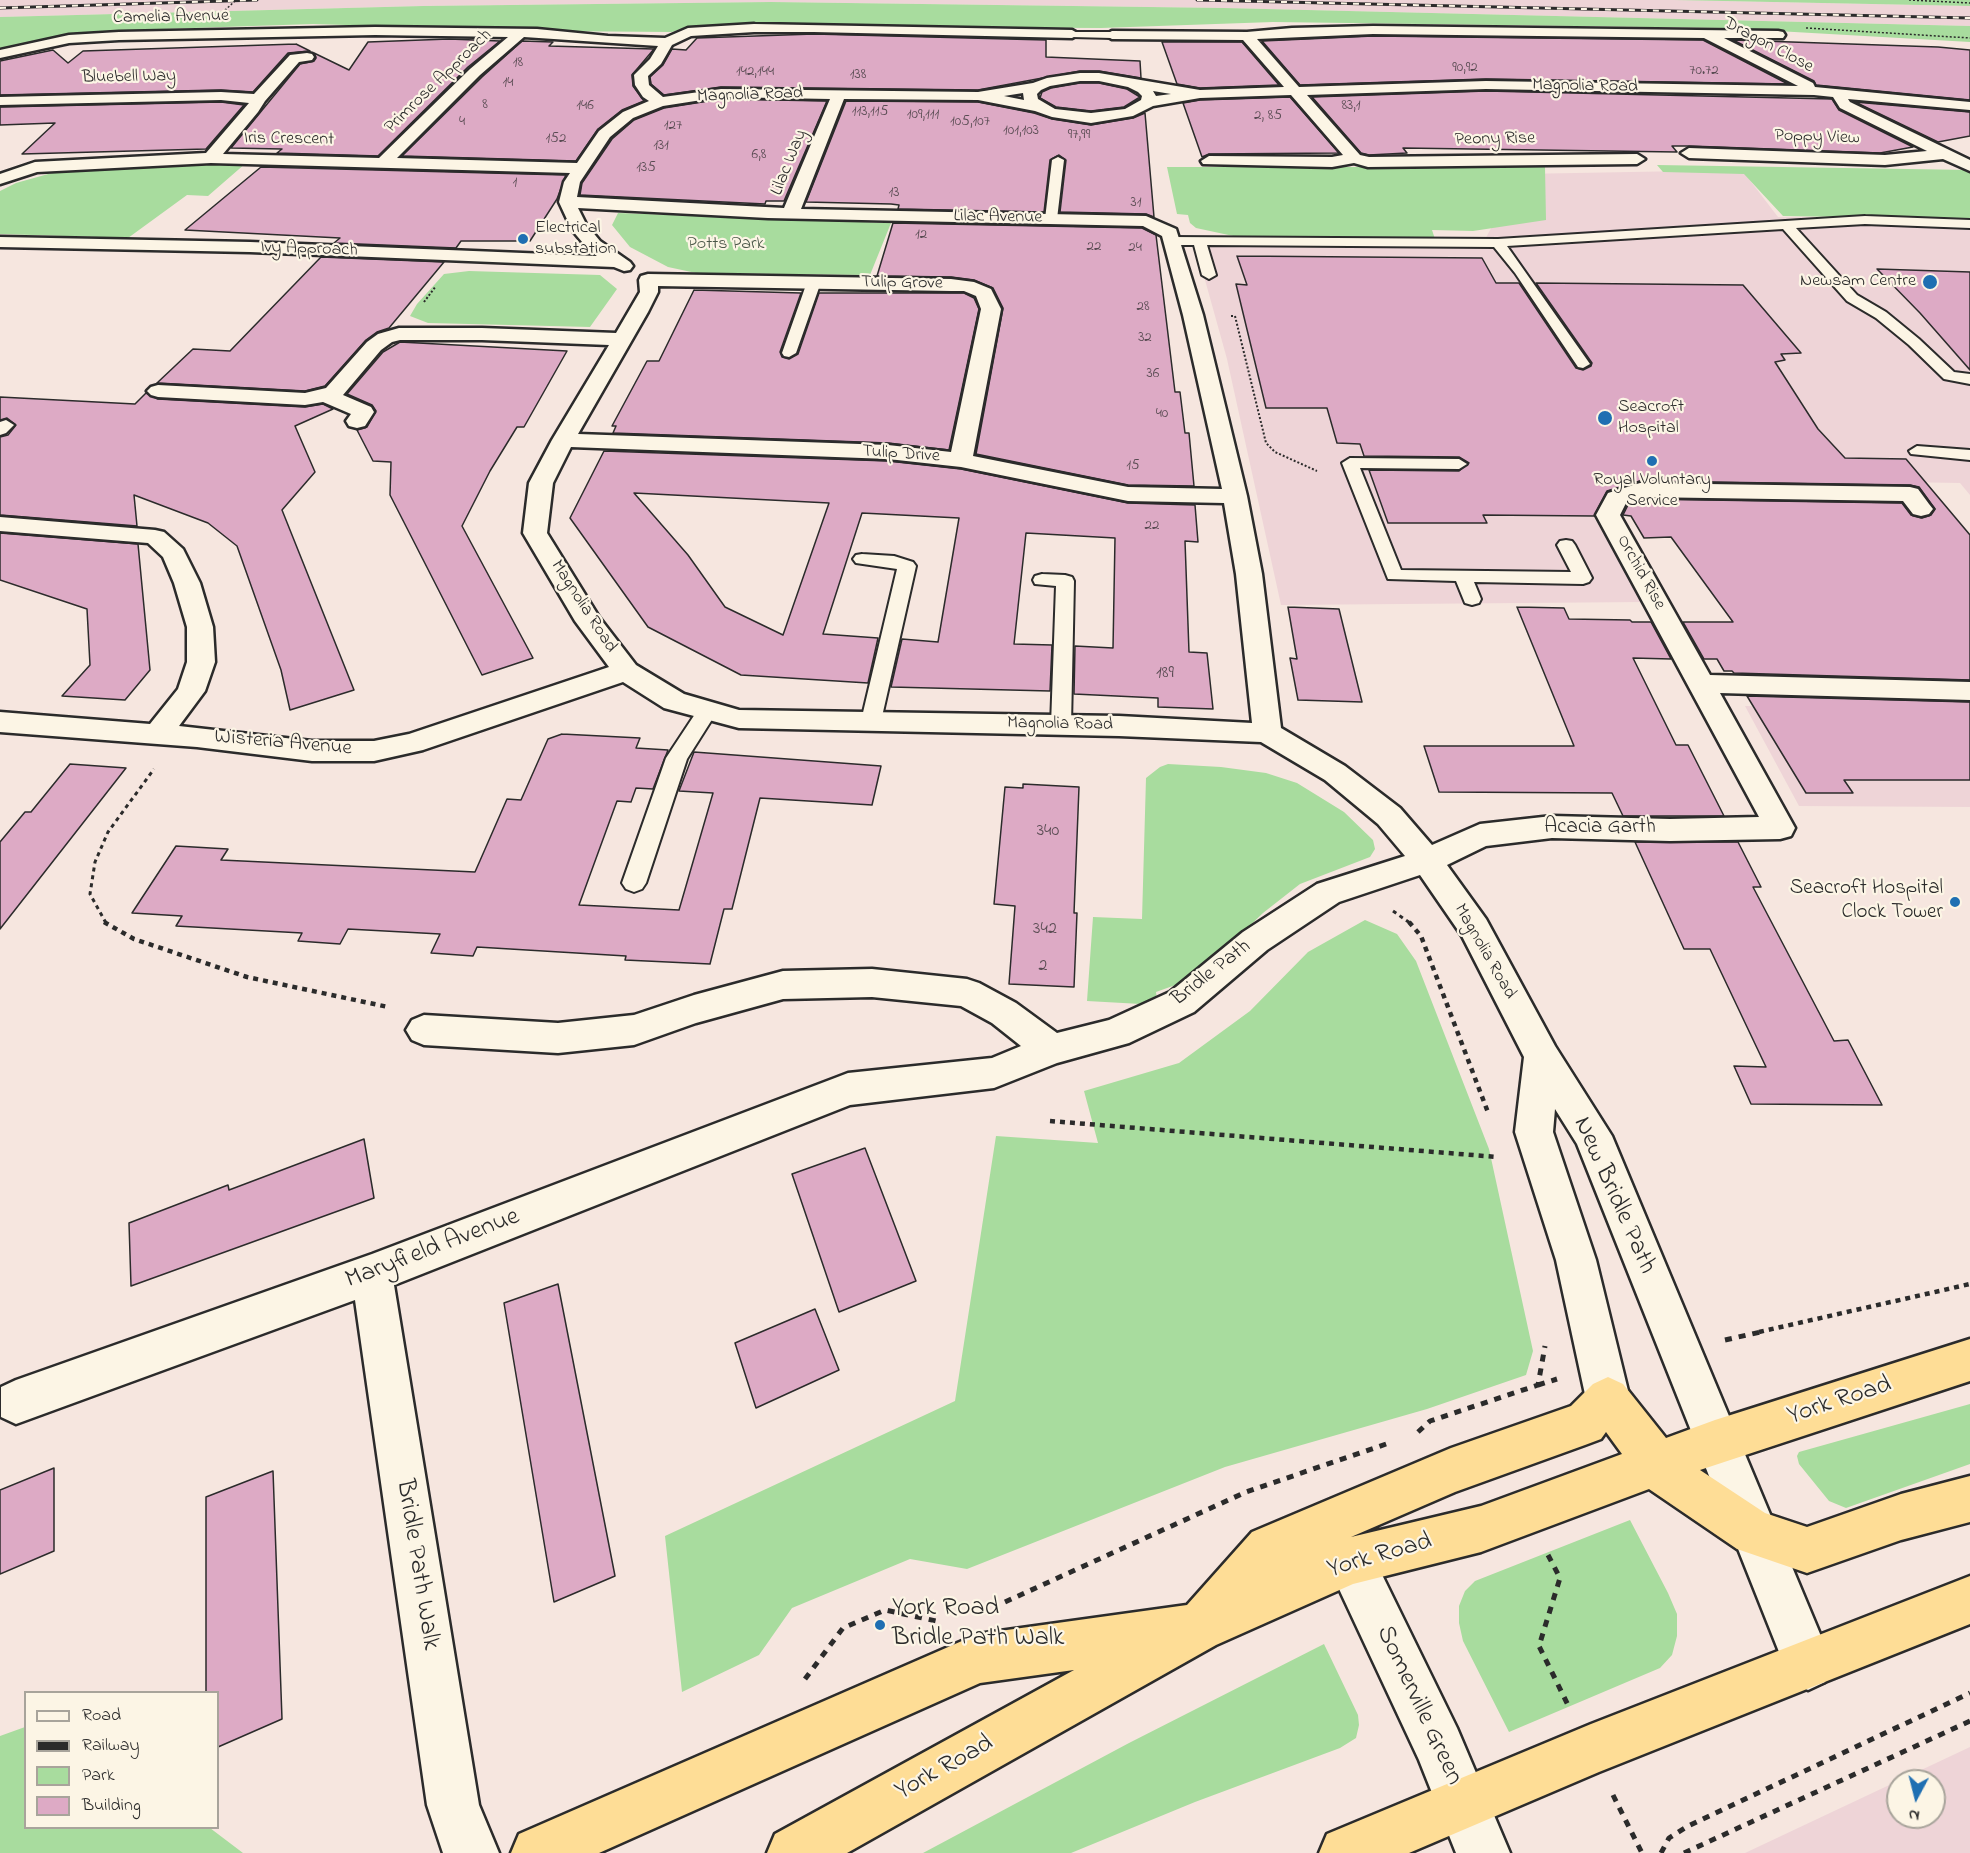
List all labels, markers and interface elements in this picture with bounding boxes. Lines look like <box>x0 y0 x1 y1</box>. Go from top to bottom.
street label: Camelia Avenue <box>113 6 229 30</box>
street label: Dragon Close <box>1719 13 1817 79</box>
street label: Primrose Approach <box>381 25 497 139</box>
house number: 18 <box>513 55 523 73</box>
house number: 90,92 <box>1452 60 1478 78</box>
house number: 70.72 <box>1689 63 1719 81</box>
house number: 142,144 <box>736 64 774 82</box>
street label: Bluebell Way <box>82 66 176 90</box>
house number: 138 <box>850 67 866 85</box>
house number: 14 <box>503 75 513 93</box>
street label: Magnolia Road <box>1532 75 1638 99</box>
street label: Magnolia Road <box>697 83 803 109</box>
house number: 8 <box>482 97 488 115</box>
house number: 146 <box>576 98 594 116</box>
house number: 83,1 <box>1341 98 1361 116</box>
house number: 113,115 <box>852 104 888 122</box>
house number: 109,111 <box>907 107 939 125</box>
house number: 2, 85 <box>1254 108 1282 126</box>
house number: 4 <box>459 114 465 132</box>
house number: 105,107 <box>950 114 990 132</box>
house number: 127 <box>664 118 682 136</box>
house number: 101,103 <box>1003 123 1039 141</box>
street label: Poppy View <box>1774 126 1860 150</box>
street label: Lilac Way <box>767 127 813 199</box>
house number: 97,99 <box>1068 127 1090 145</box>
street label: Iris Crescent <box>244 128 334 152</box>
street label: Peony Rise <box>1455 128 1535 152</box>
house number: 152 <box>546 131 566 149</box>
house number: 131 <box>653 138 669 156</box>
house number: 6,8 <box>752 147 766 165</box>
house number: 135 <box>636 160 656 178</box>
house number: 1 <box>513 175 517 193</box>
house number: 13 <box>889 185 899 203</box>
house number: 31 <box>1131 195 1141 213</box>
street label: Lilac Avenue <box>953 206 1043 230</box>
place label: Electrical substation <box>535 218 616 260</box>
house number: 12 <box>915 227 927 245</box>
marker: Electrical substation <box>516 232 530 246</box>
park label: Potts Park <box>688 234 764 256</box>
street label: Ivy Approach <box>260 238 358 262</box>
house number: 22 <box>1087 239 1101 257</box>
house number: 24 <box>1128 240 1142 258</box>
place label: Newsam Centre <box>1800 271 1916 293</box>
street label: Tulip Grove <box>861 272 943 296</box>
marker: Newsam Centre <box>1921 273 1939 291</box>
house number: 28 <box>1136 299 1150 317</box>
house number: 32 <box>1138 330 1152 348</box>
house number: 36 <box>1147 366 1159 384</box>
place label: Seacroft Hospital <box>1618 397 1684 440</box>
house number: 40 <box>1156 406 1168 424</box>
marker: Seacroft Hospital <box>1596 409 1614 427</box>
street label: Tulip Drive <box>862 442 940 468</box>
marker: Royal Voluntary Service <box>1645 454 1659 468</box>
house number: 15 <box>1126 458 1140 476</box>
place label: Royal Voluntary Service <box>1593 470 1711 512</box>
house number: 22 <box>1145 518 1159 536</box>
street label: Orchid Rise <box>1611 532 1669 614</box>
street label: Magnolia Road <box>545 557 621 657</box>
house number: 189 <box>1156 663 1174 685</box>
street label: Magnolia Road <box>1007 713 1113 737</box>
street label: Wisteria Avenue <box>213 725 353 763</box>
street label: Acacia Garth <box>1544 816 1656 842</box>
house number: 340 <box>1037 821 1059 843</box>
place label: Seacroft Hospital Clock Tower <box>1790 877 1943 927</box>
marker: Seacroft Hospital Clock Tower <box>1948 895 1962 909</box>
street label: Magnolia Road <box>1448 901 1520 1003</box>
house number: 342 <box>1033 919 1057 941</box>
street label: Bridle Path <box>1167 935 1257 1013</box>
house number: 2 <box>1039 956 1047 978</box>
street label: New Bridle Path <box>1564 1113 1662 1279</box>
street label: Maryfield Avenue <box>342 1202 524 1298</box>
street label: York Road <box>1784 1371 1896 1433</box>
street label: Bridle Path Walk <box>387 1477 445 1653</box>
street label: York Road <box>1324 1527 1436 1587</box>
place label: York Road Bridle Path Walk <box>892 1594 1064 1655</box>
marker: York Road Bridle Path Walk <box>873 1618 887 1632</box>
street label: Somerville Green <box>1367 1621 1469 1791</box>
legend <box>24 1691 219 1829</box>
text: Road <box>82 1703 121 1729</box>
street label: York Road <box>891 1729 999 1809</box>
text: Railway <box>82 1733 139 1759</box>
text: Park <box>82 1763 115 1789</box>
north arrow <box>1886 1769 1946 1829</box>
text: Building <box>82 1793 141 1819</box>
text: N <box>1907 1802 1921 1827</box>

